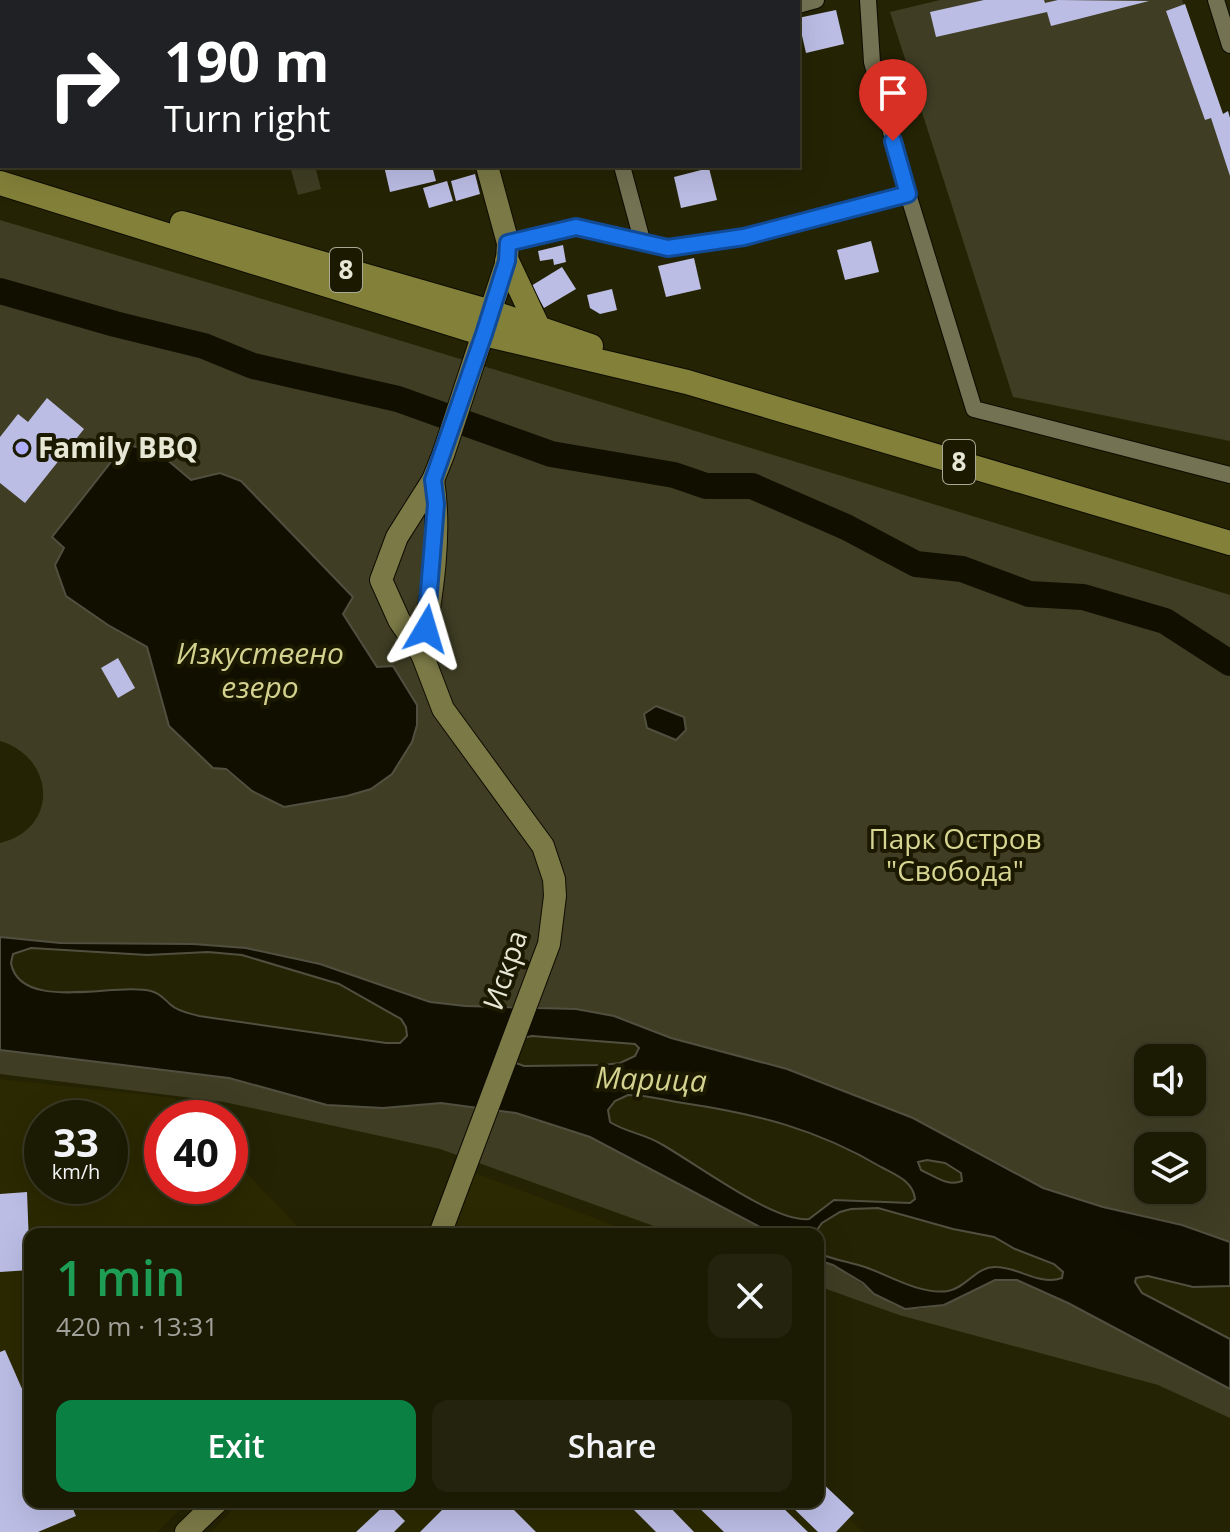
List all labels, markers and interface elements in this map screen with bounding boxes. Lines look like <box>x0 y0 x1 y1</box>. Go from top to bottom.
text: 190 m <box>164 22 330 98</box>
icon: right <box>32 32 136 136</box>
pin <box>859 59 927 141</box>
icon: arrive <box>871 71 915 115</box>
text: Turn right <box>164 94 330 143</box>
road number: 8 <box>330 248 362 292</box>
place label: Family BBQ <box>38 428 198 466</box>
marker: Family BBQ <box>13 439 31 457</box>
road number: 8 <box>943 440 975 484</box>
position arrow <box>384 587 468 671</box>
water label: Изкуствено езеро <box>176 632 344 707</box>
park label: Парк Остров "Свобода" <box>868 819 1042 889</box>
street label: Искра <box>473 925 535 1015</box>
map controls <box>1134 1044 1206 1204</box>
button: sound <box>1134 1044 1206 1116</box>
water label: Марица <box>595 1056 707 1101</box>
speed limit sign: 40 <box>144 1100 248 1204</box>
text: 33 <box>53 1114 99 1169</box>
button: layers <box>1134 1132 1206 1204</box>
text: km/h <box>52 1158 100 1185</box>
text: 1 min <box>56 1245 186 1310</box>
button: close <box>708 1254 792 1338</box>
text: 420 m · 13:31 <box>56 1308 218 1344</box>
button: Exit <box>56 1400 416 1492</box>
button: Share <box>432 1400 792 1492</box>

